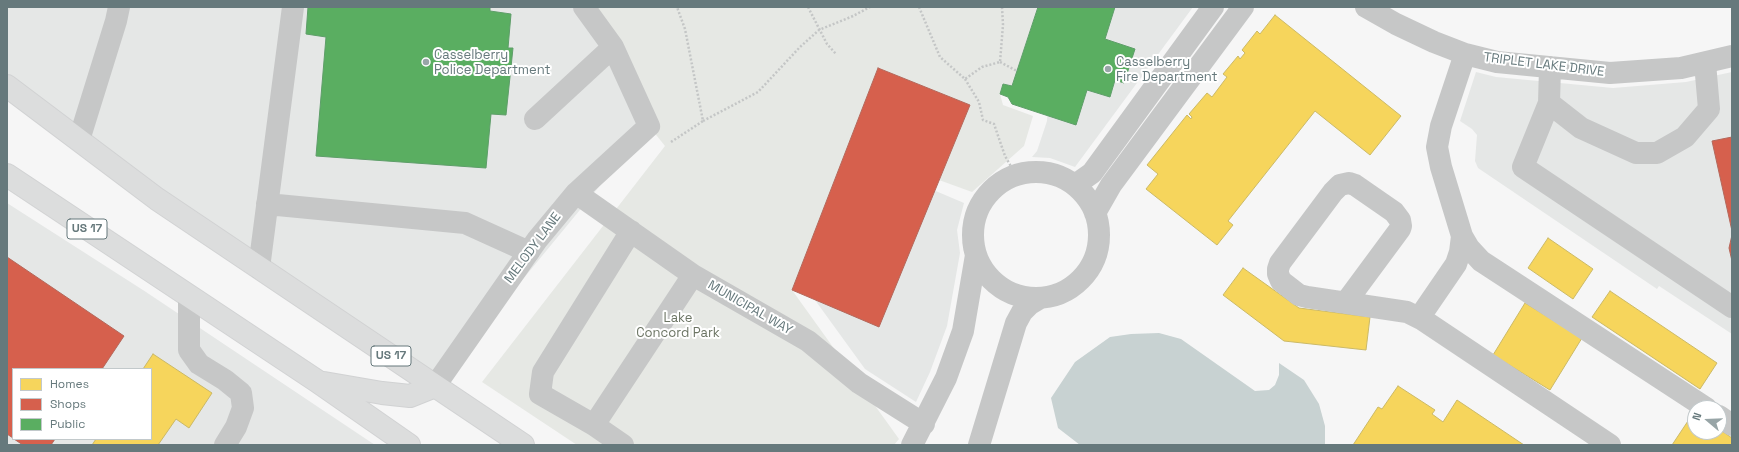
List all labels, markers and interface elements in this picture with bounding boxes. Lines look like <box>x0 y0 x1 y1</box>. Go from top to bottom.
place label: Casselberry Police Department <box>434 47 551 78</box>
street label: TRIPLET LAKE DRIVE <box>1483 50 1605 80</box>
place label: Casselberry Fire Department <box>1116 54 1218 85</box>
marker: Casselberry Police Department <box>421 57 431 67</box>
marker: Casselberry Fire Department <box>1103 64 1113 74</box>
street label: MELODY LANE <box>501 210 565 286</box>
road number: US 17 <box>67 219 107 239</box>
street label: MUNICIPAL WAY <box>705 277 795 339</box>
park label: Lake Concord Park <box>636 310 720 341</box>
road number: US 17 <box>371 346 411 366</box>
legend <box>12 368 152 440</box>
text: Homes <box>50 376 89 392</box>
text: Shops <box>50 396 86 412</box>
north arrow <box>1687 400 1727 440</box>
text: N <box>1689 411 1704 422</box>
text: Public <box>50 416 85 432</box>

